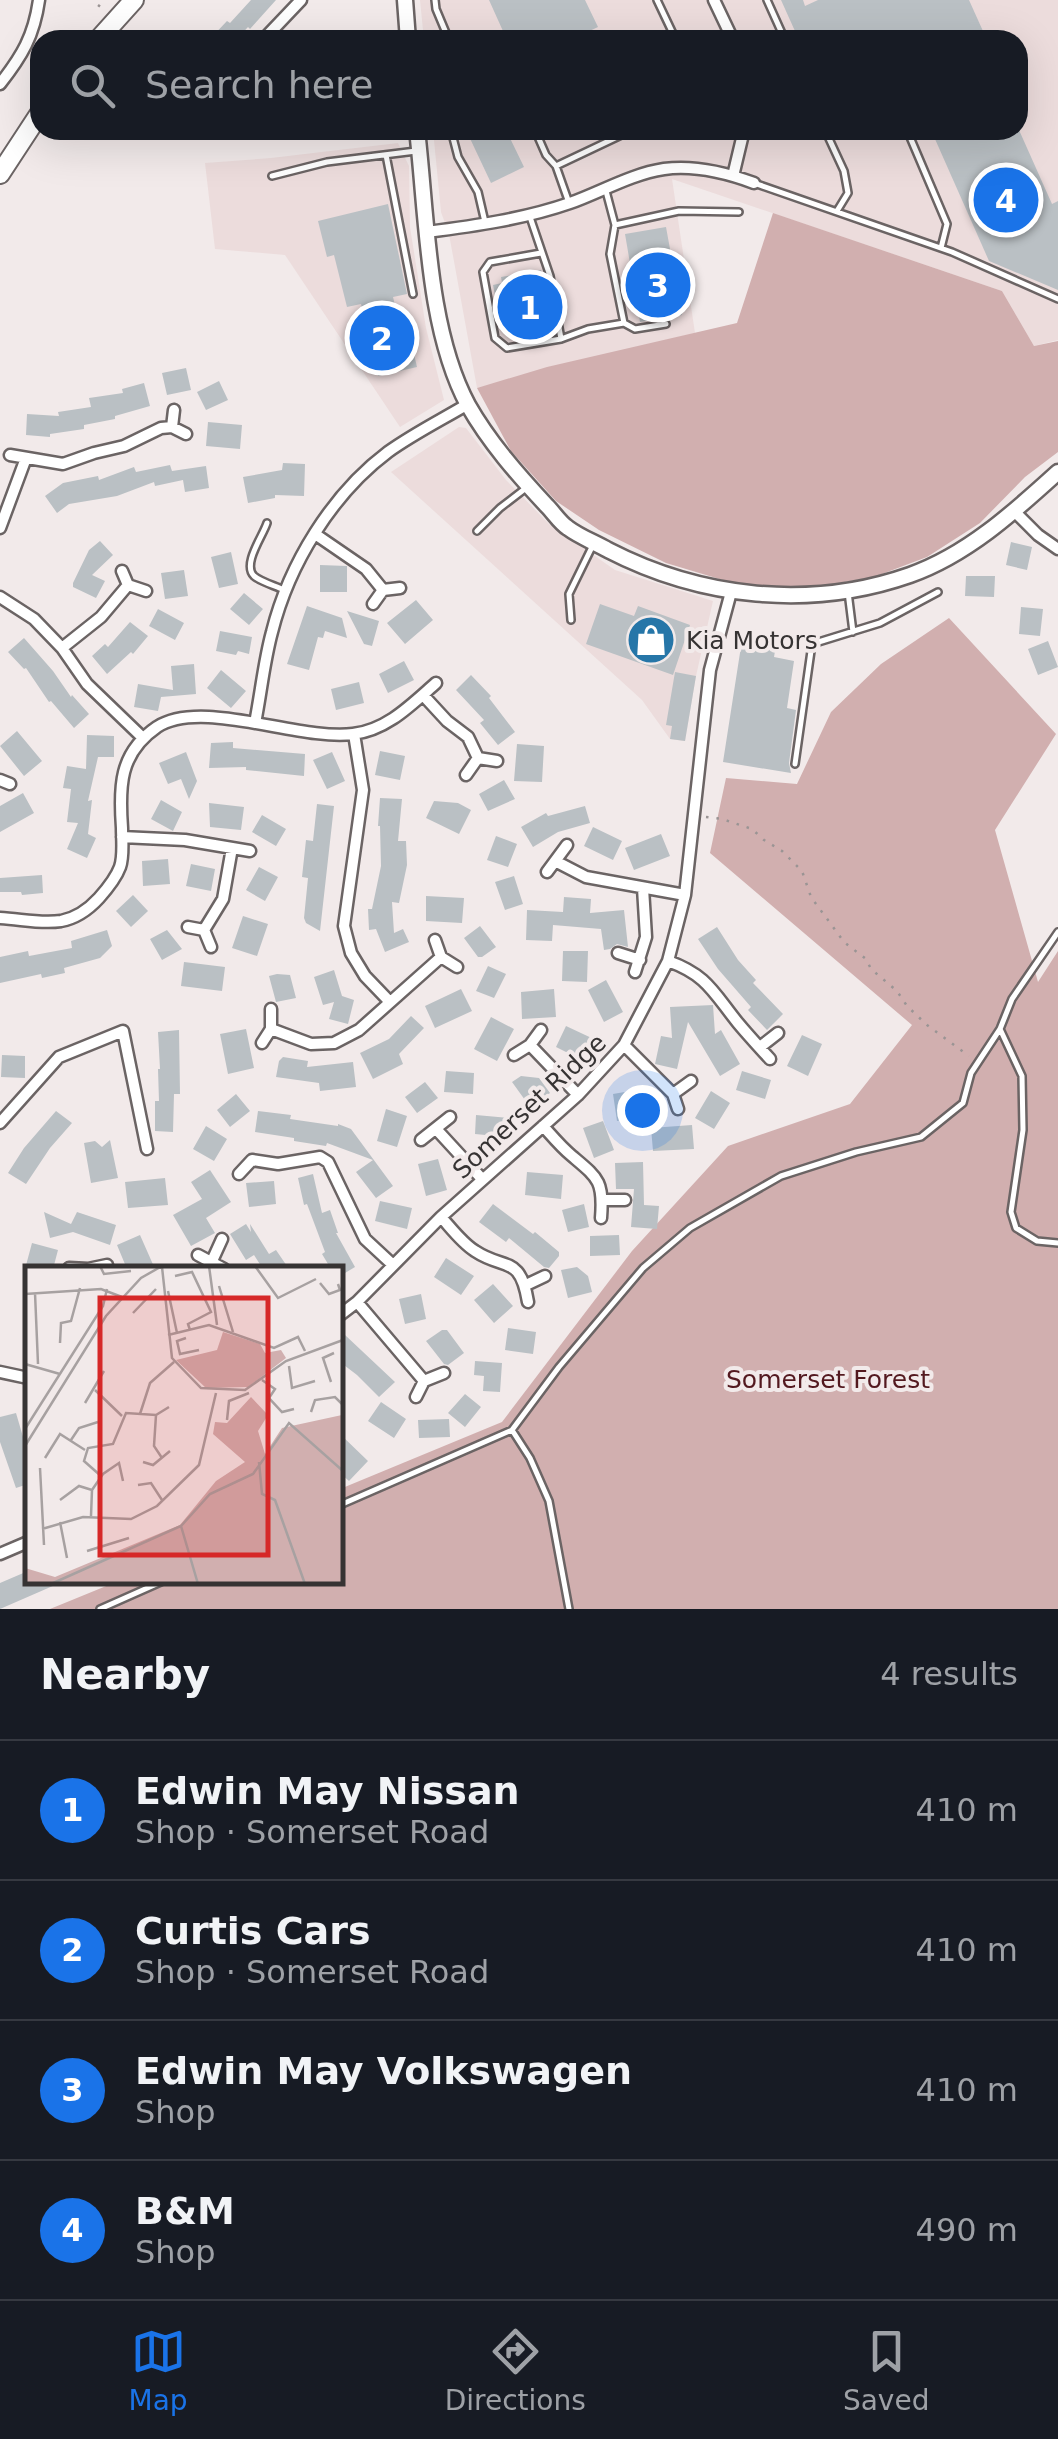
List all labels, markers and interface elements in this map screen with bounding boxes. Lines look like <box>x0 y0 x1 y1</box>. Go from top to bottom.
search box <box>30 30 1028 140</box>
icon: search <box>65 58 120 113</box>
text: Search here <box>145 63 373 107</box>
pin: 4 <box>974 162 1038 238</box>
pin: 3 <box>626 248 690 322</box>
pin: 1 <box>498 270 562 344</box>
pin: 2 <box>350 300 414 376</box>
shop icon: Kia Motors <box>625 614 677 666</box>
place label: Kia Motors <box>686 626 818 655</box>
street label: Somerset Ridge <box>447 1028 612 1185</box>
your location <box>617 1085 668 1136</box>
inset map <box>25 1266 342 1584</box>
park label: Somerset Forest <box>726 1365 930 1394</box>
text: Nearby <box>40 1650 210 1699</box>
text: 4 results <box>880 1655 1018 1693</box>
text: Edwin May Nissan <box>135 1769 520 1813</box>
text: 1 <box>61 1791 84 1829</box>
text: 410 m <box>916 1791 1018 1829</box>
text: Shop · Somerset Road <box>135 1813 489 1851</box>
text: Curtis Cars <box>135 1909 371 1953</box>
text: 2 <box>61 1931 84 1969</box>
text: 410 m <box>916 1931 1018 1969</box>
text: Shop · Somerset Road <box>135 1953 489 1991</box>
text: Edwin May Volkswagen <box>135 2049 632 2093</box>
text: 3 <box>61 2071 84 2109</box>
text: 410 m <box>916 2071 1018 2109</box>
text: Shop <box>135 2093 215 2131</box>
text: B&M <box>135 2189 235 2233</box>
text: 4 <box>61 2211 84 2249</box>
text: 490 m <box>916 2211 1018 2249</box>
text: Shop <box>135 2233 215 2271</box>
tab: Map <box>129 2324 188 2417</box>
tab: Directions <box>445 2324 586 2417</box>
tab: Saved <box>843 2324 929 2417</box>

